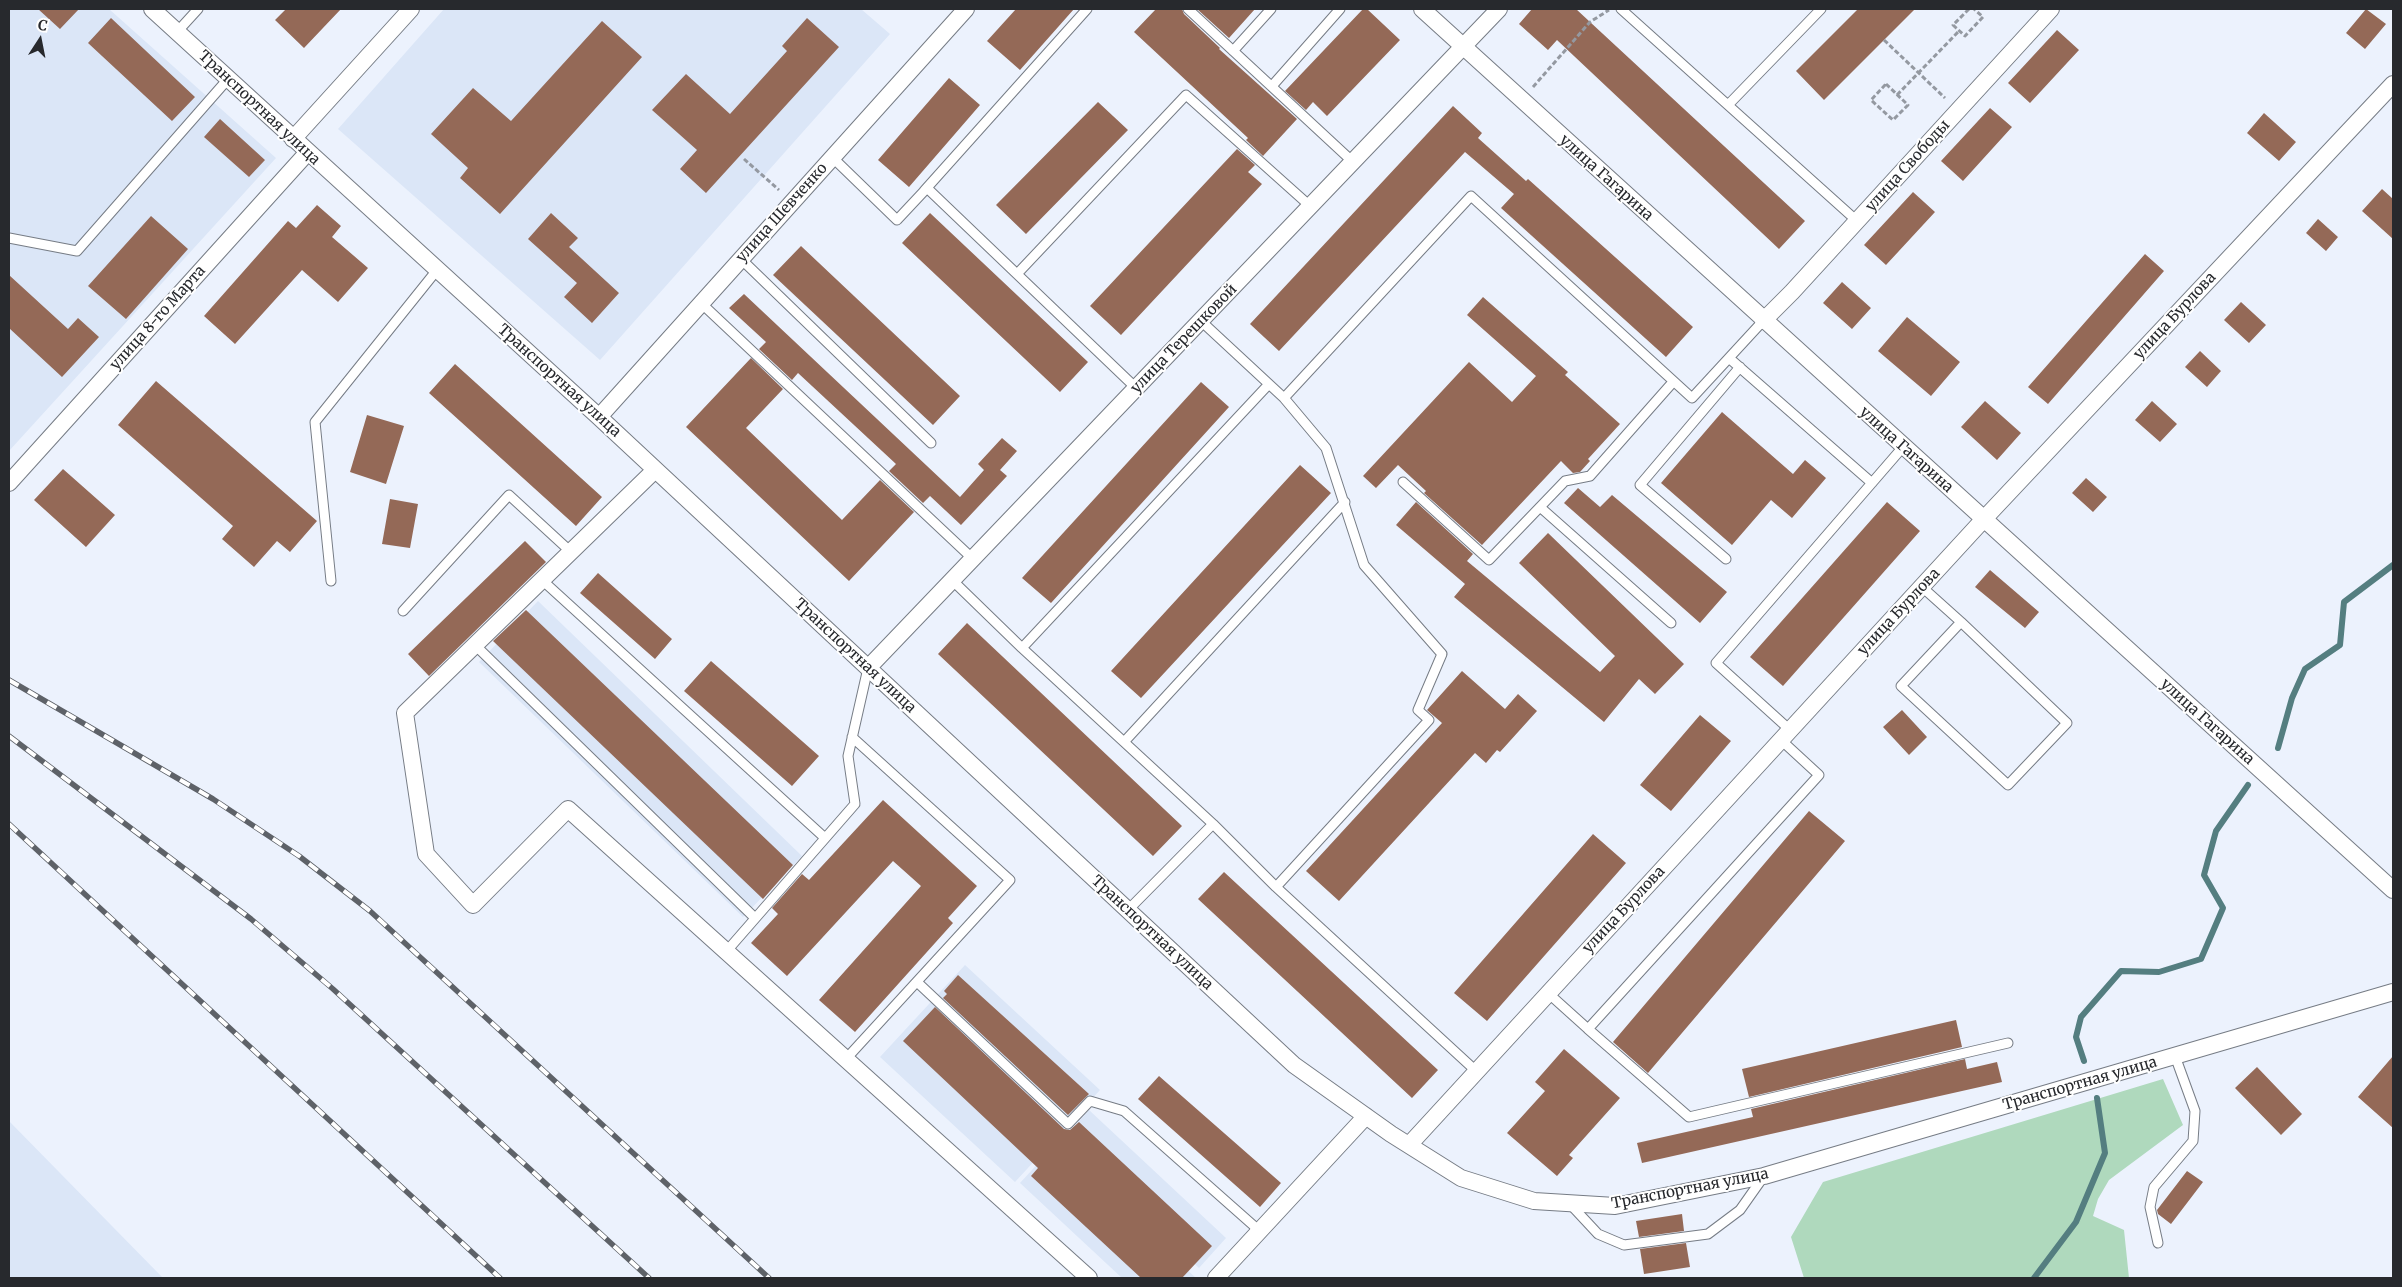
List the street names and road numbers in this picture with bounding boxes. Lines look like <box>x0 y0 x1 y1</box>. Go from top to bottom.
street label: Транспортная улица <box>195 47 323 169</box>
street label: улица Свободы <box>1862 116 1954 216</box>
street label: улица Гагарина <box>1555 131 1657 225</box>
street label: улица Шевченко <box>733 160 831 266</box>
street label: улица 8-го Марта <box>106 262 210 374</box>
street label: улица Бурлова <box>2130 269 2220 363</box>
street label: улица Терешковой <box>1127 281 1241 397</box>
street label: Транспортная улица <box>494 321 624 441</box>
street label: улица Гагарина <box>1855 403 1957 497</box>
street label: улица Бурлова <box>1854 565 1944 659</box>
street label: Транспортная улица <box>791 595 919 717</box>
street label: улица Гагарина <box>2156 675 2258 769</box>
street label: улица Бурлова <box>1579 863 1669 957</box>
street label: Транспортная улица <box>1088 872 1216 994</box>
street label: Транспортная улица <box>2001 1053 2159 1115</box>
street label: Транспортная улица <box>1610 1165 1770 1213</box>

